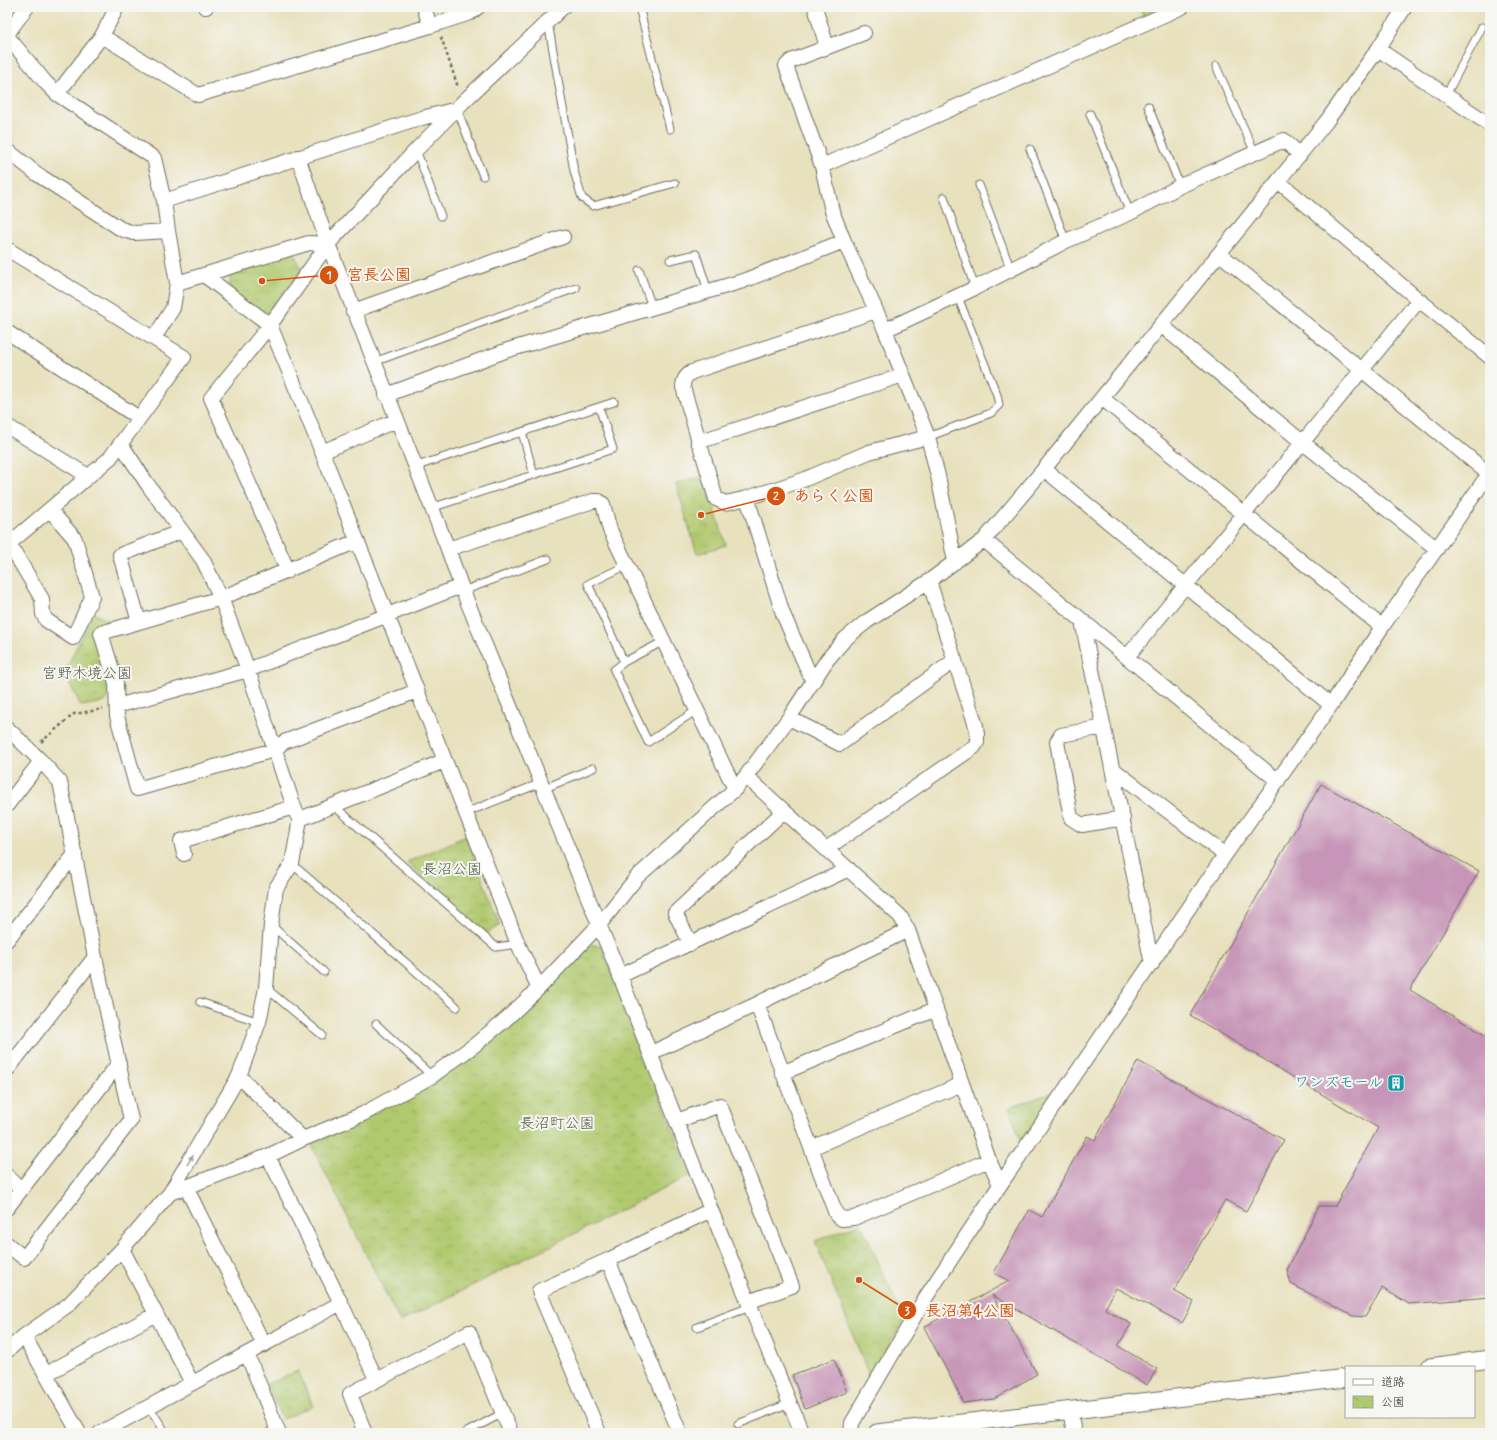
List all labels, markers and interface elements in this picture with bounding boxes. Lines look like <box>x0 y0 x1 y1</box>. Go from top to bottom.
callout: 宮長公園 <box>319 261 419 289</box>
text: 宮長公園 <box>347 265 411 286</box>
text: 1 <box>326 268 332 284</box>
callout: あらく公園 <box>766 482 882 510</box>
text: あらく公園 <box>794 486 874 507</box>
text: 2 <box>773 489 779 505</box>
park label: 宮野木境公園 <box>42 664 132 684</box>
park label: 長沼公園 <box>422 860 482 880</box>
place label: ワンズモール <box>1294 1073 1383 1093</box>
building icon: ワンズモール <box>1386 1073 1406 1093</box>
park label: 長沼町公園 <box>519 1114 595 1134</box>
one-way arrow <box>186 1154 193 1166</box>
callout: 長沼第4公園 <box>897 1296 1022 1324</box>
text: 長沼第4公園 <box>925 1301 1015 1322</box>
text: 3 <box>904 1304 910 1320</box>
legend <box>1345 1366 1475 1418</box>
text: 道路 <box>1381 1375 1405 1391</box>
text: 公園 <box>1381 1395 1405 1411</box>

